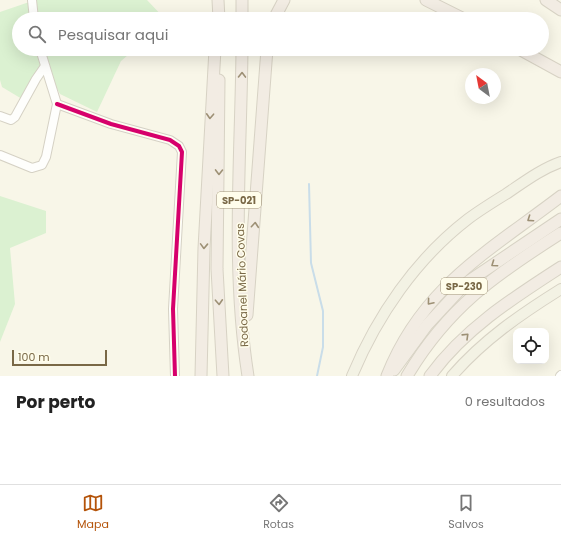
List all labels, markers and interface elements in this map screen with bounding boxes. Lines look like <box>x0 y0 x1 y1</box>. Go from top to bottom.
search box <box>12 12 549 56</box>
icon: search <box>26 23 48 45</box>
text: Pesquisar aqui <box>58 24 168 45</box>
north arrow <box>465 68 501 104</box>
one-way arrow <box>237 72 246 78</box>
one-way arrow <box>206 113 215 119</box>
one-way arrow <box>215 169 223 175</box>
road number: SP-021 <box>217 192 261 208</box>
one-way arrow <box>527 214 534 222</box>
one-way arrow <box>250 222 259 228</box>
street label: Rodoanel Mário Covas <box>232 223 252 347</box>
one-way arrow <box>200 243 209 249</box>
one-way arrow <box>491 259 498 266</box>
road number: SP-230 <box>441 278 487 294</box>
one-way arrow <box>428 298 435 305</box>
one-way arrow <box>215 299 223 305</box>
map controls <box>513 328 549 364</box>
button: locate <box>513 328 549 364</box>
one-way arrow <box>461 333 469 341</box>
scale bar <box>12 348 107 367</box>
text: 100 m <box>18 349 50 365</box>
text: Por perto <box>16 390 95 414</box>
text: 0 resultados <box>465 392 545 411</box>
tab: Mapa <box>77 492 109 533</box>
tab: Rotas <box>263 492 294 533</box>
tab: Salvos <box>448 492 484 533</box>

